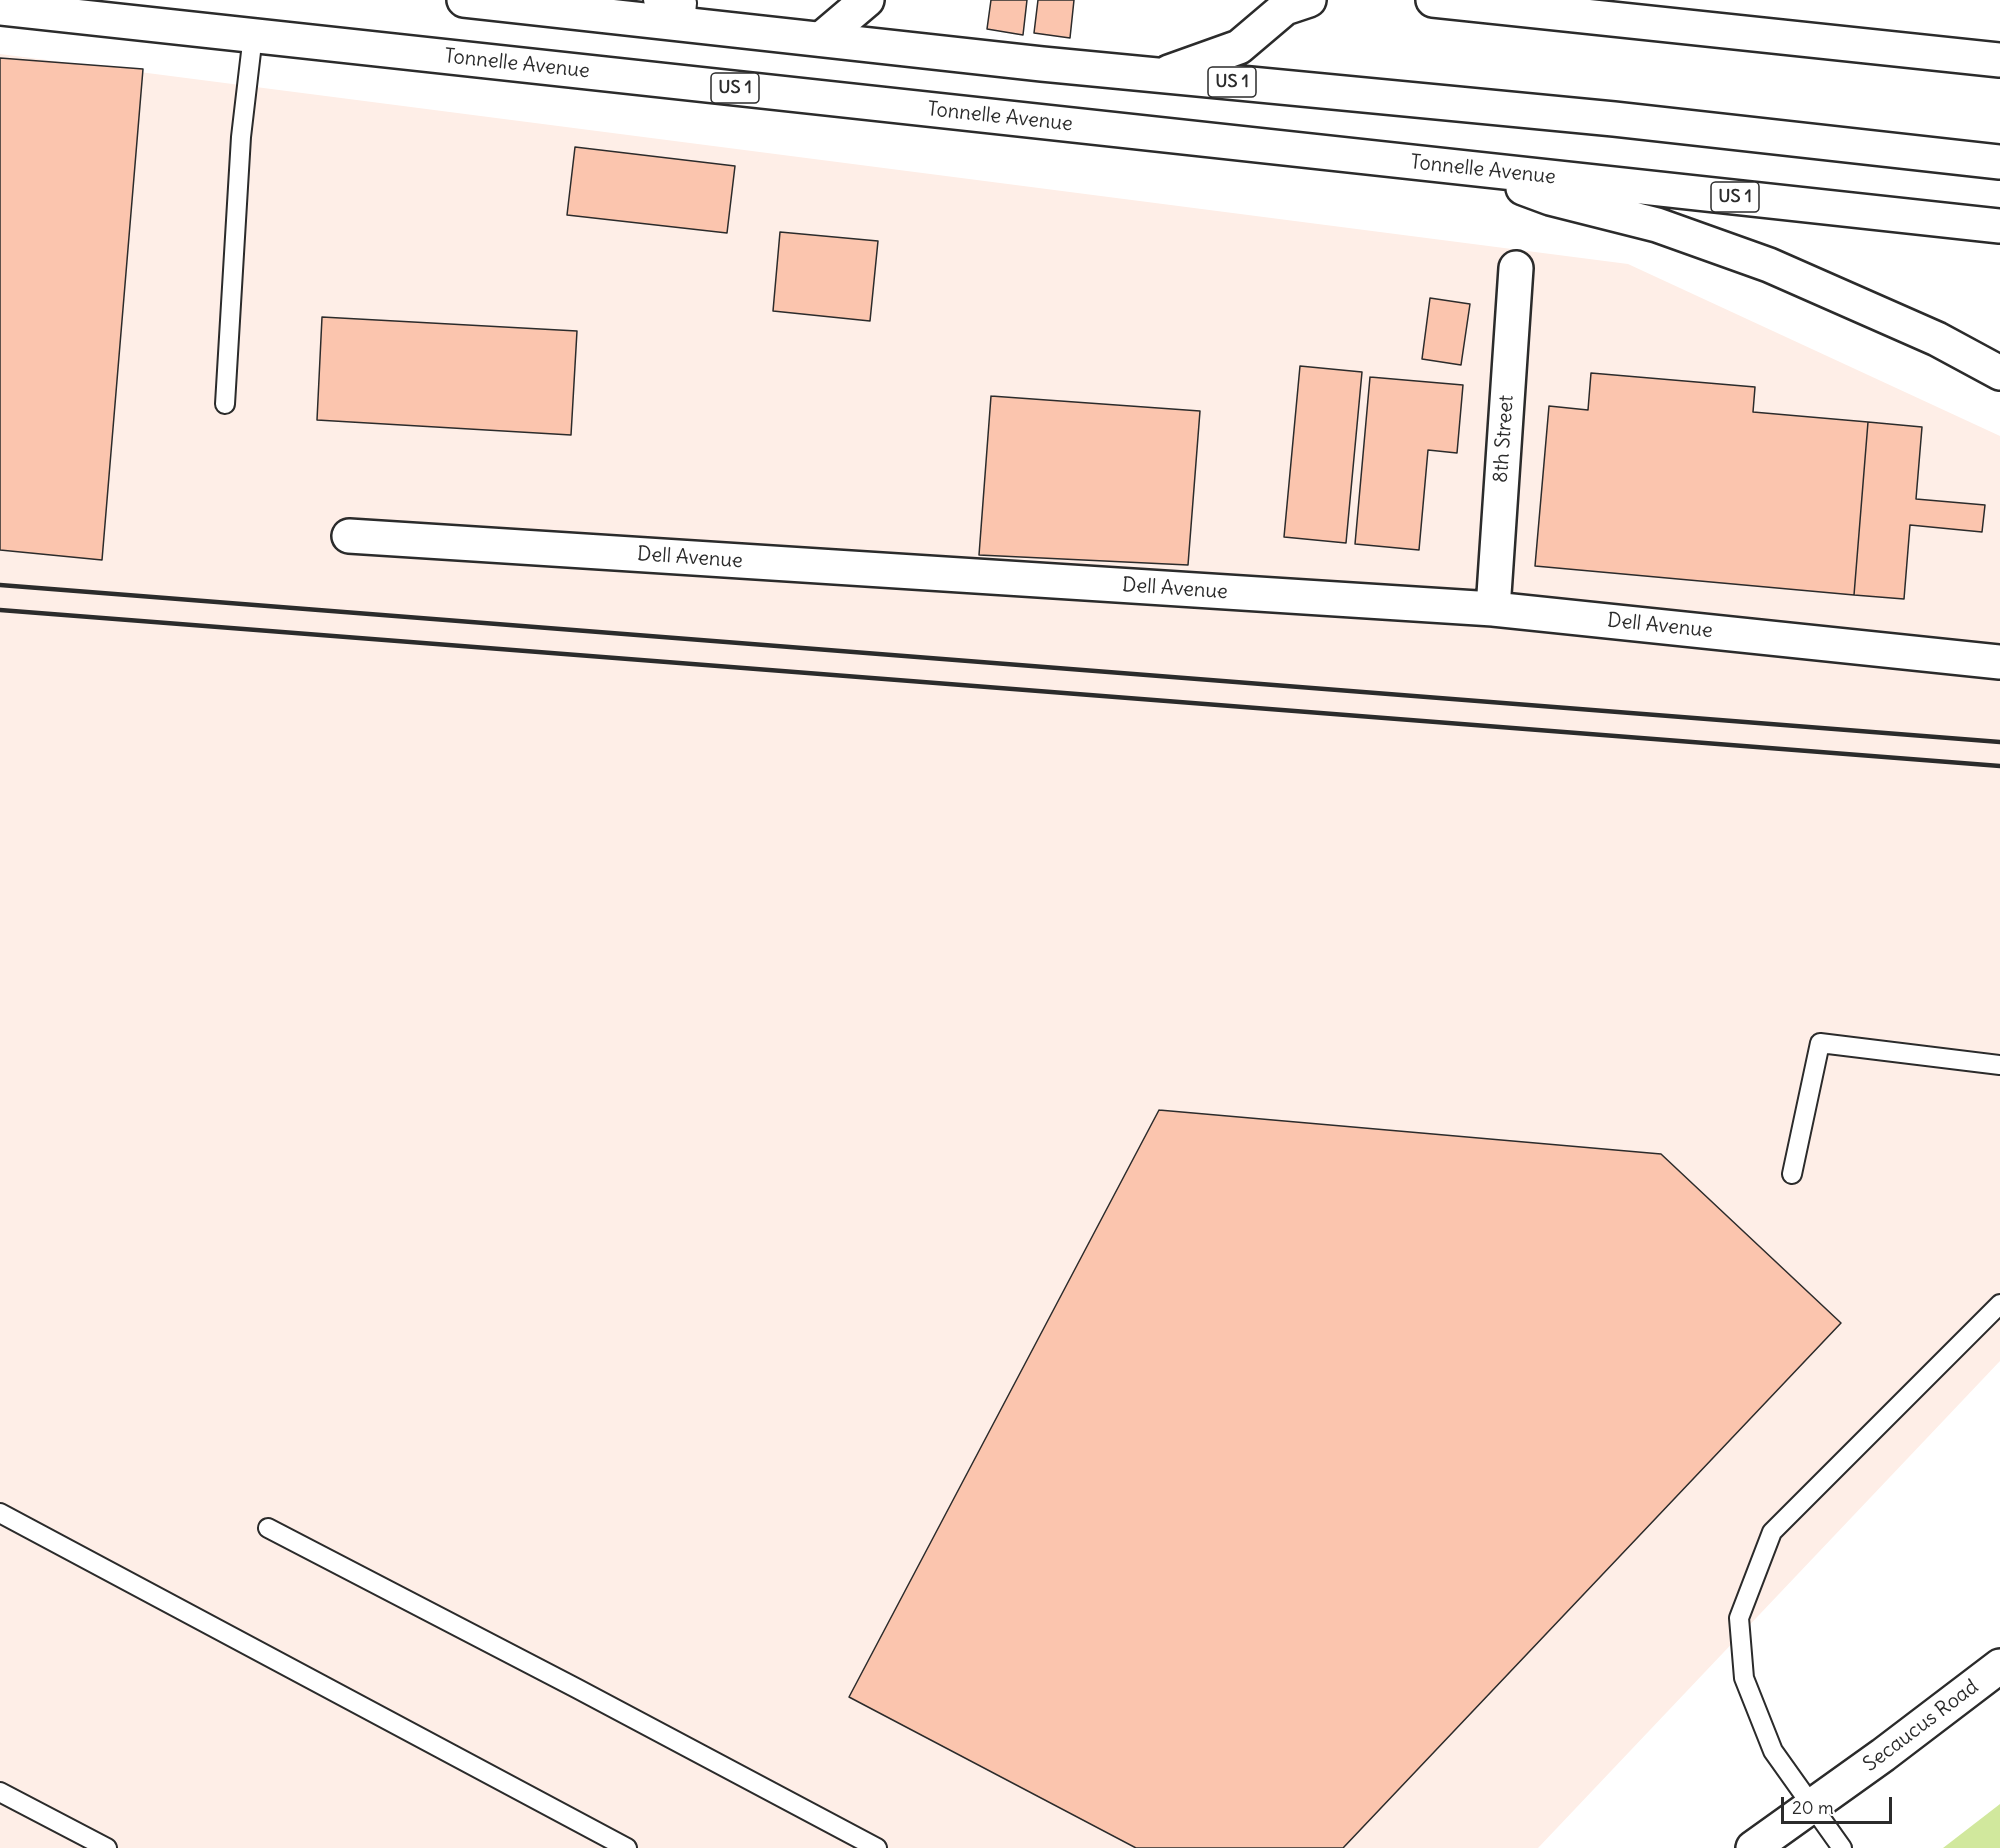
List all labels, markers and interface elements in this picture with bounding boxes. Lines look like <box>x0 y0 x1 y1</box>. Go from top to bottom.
street label: Tonnelle Avenue <box>443 44 591 84</box>
road number: US 1 <box>1208 67 1256 97</box>
road number: US 1 <box>711 73 759 103</box>
street label: Tonnelle Avenue <box>926 97 1074 137</box>
street label: Tonnelle Avenue <box>1409 150 1557 190</box>
road number: US 1 <box>1711 182 1759 212</box>
street label: 8th Street <box>1489 394 1519 484</box>
street label: Dell Avenue <box>636 542 744 574</box>
street label: Dell Avenue <box>1121 573 1229 605</box>
street label: Dell Avenue <box>1606 609 1714 643</box>
street label: Secaucus Road <box>1859 1675 1983 1777</box>
scale bar <box>1784 1785 1895 1823</box>
text: 20 m <box>1792 1796 1834 1819</box>

